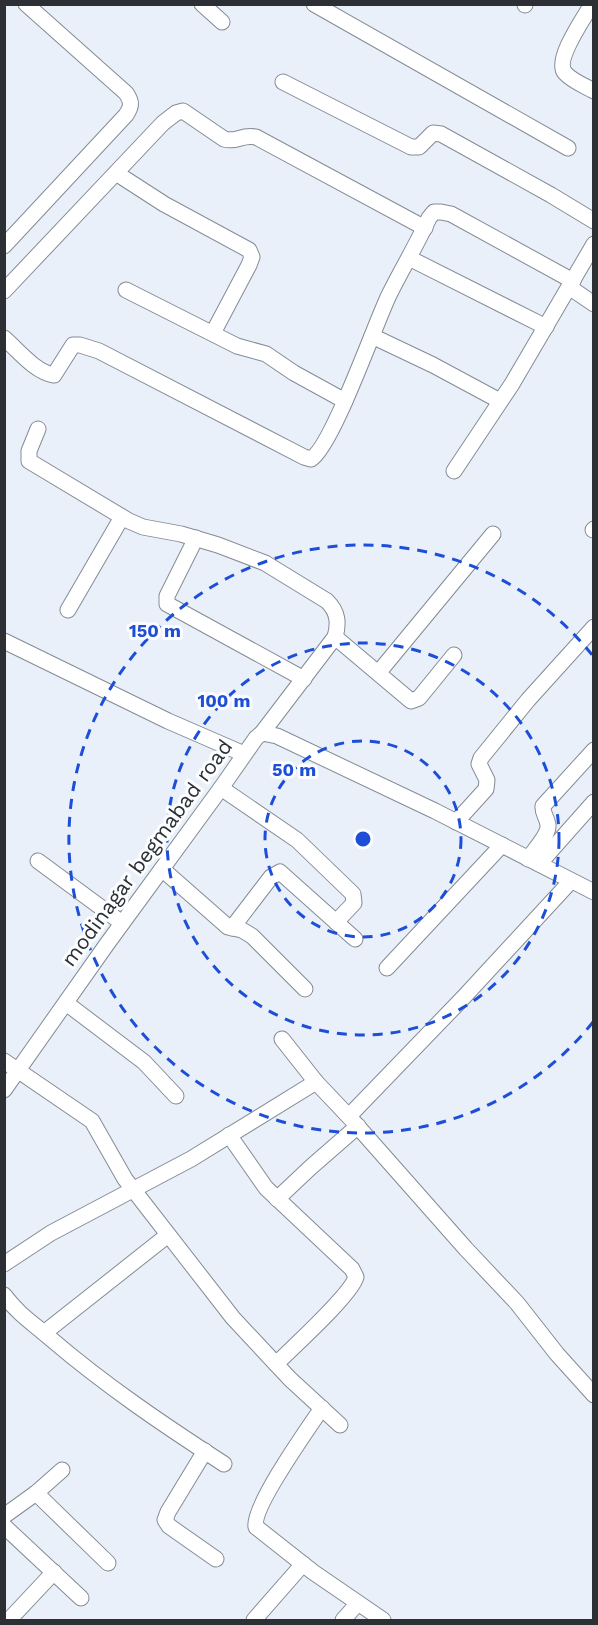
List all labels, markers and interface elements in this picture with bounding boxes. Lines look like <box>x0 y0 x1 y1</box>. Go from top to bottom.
text: 150 m <box>129 620 181 641</box>
text: 100 m <box>197 690 251 711</box>
street label: modinagar begmabad road <box>56 734 237 971</box>
text: 50 m <box>272 759 316 780</box>
centre of rings <box>353 829 373 849</box>

